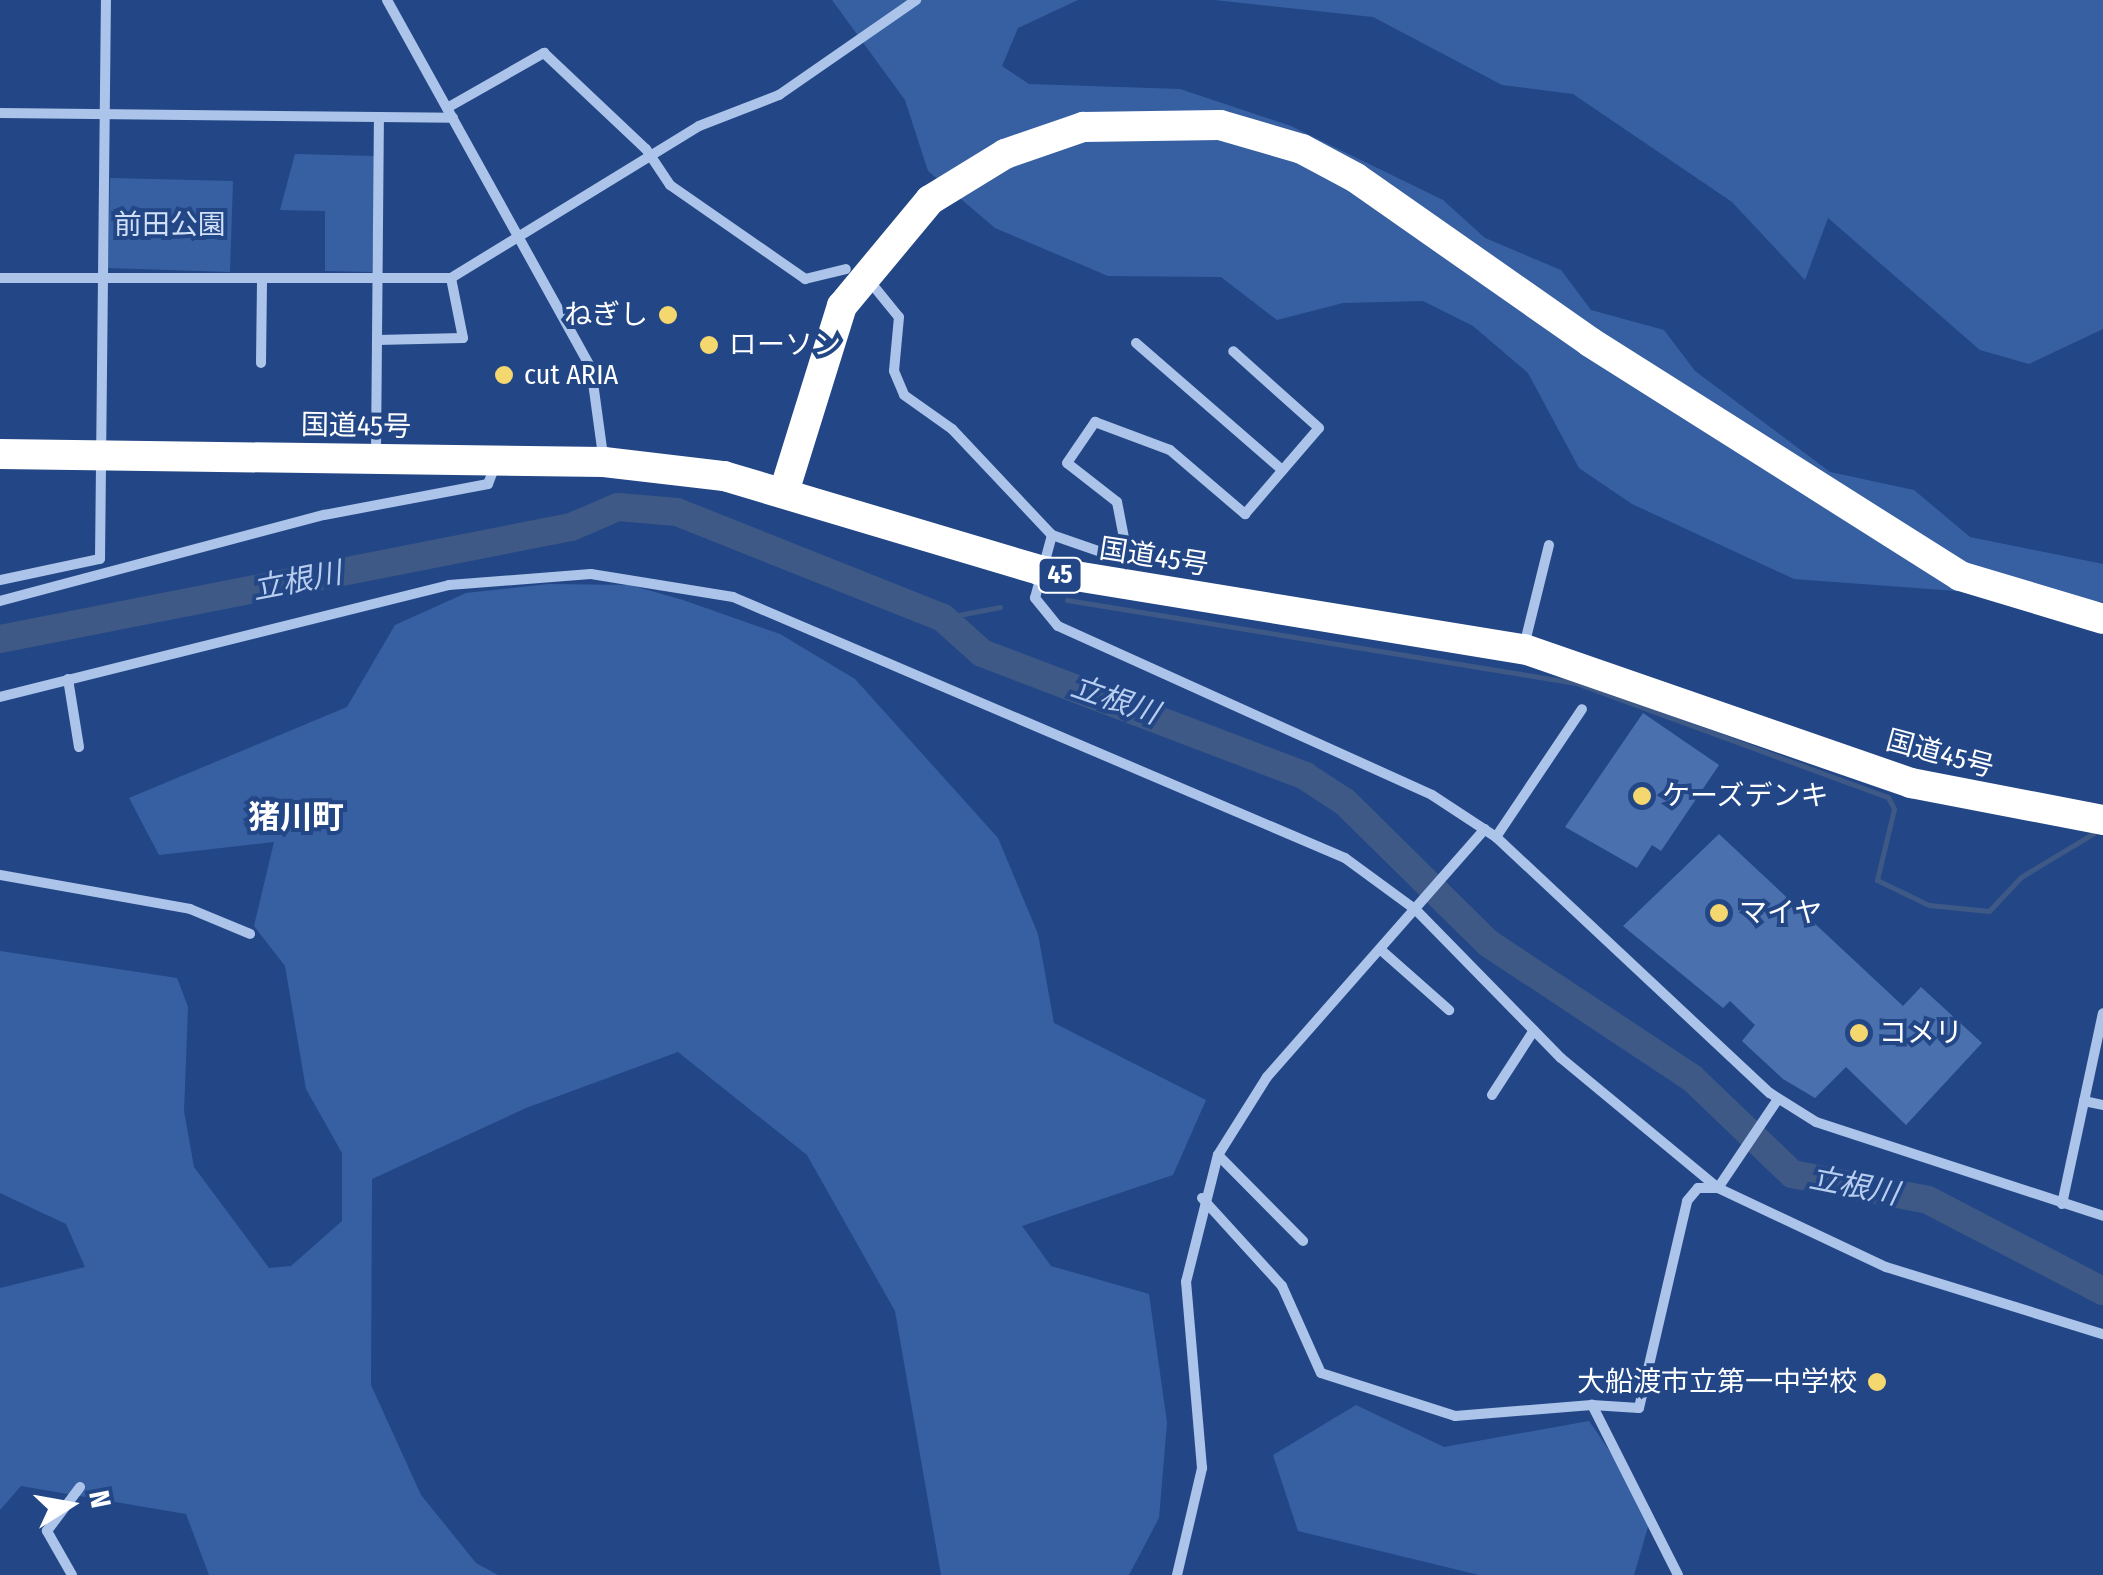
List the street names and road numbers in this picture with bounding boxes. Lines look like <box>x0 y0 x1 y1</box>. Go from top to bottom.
street label: 国道45号 <box>301 408 411 444</box>
street label: 国道45号 <box>1097 532 1211 582</box>
road number: 45 <box>1038 555 1082 595</box>
street label: 国道45号 <box>1882 724 1998 784</box>

